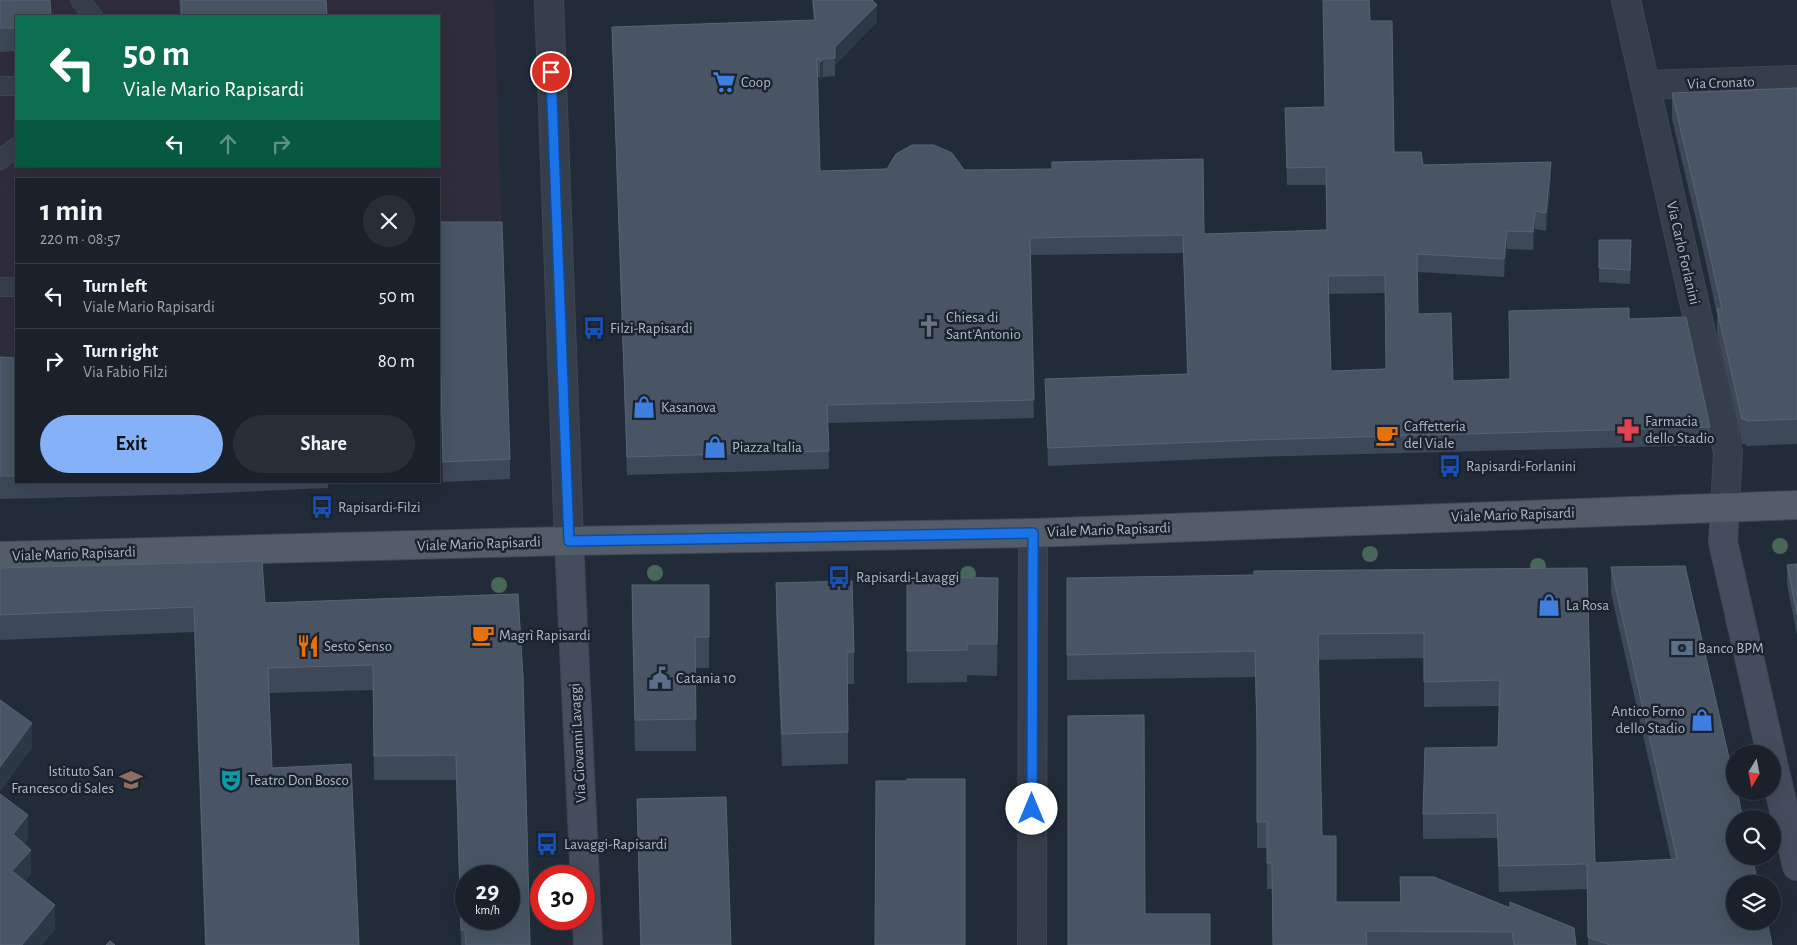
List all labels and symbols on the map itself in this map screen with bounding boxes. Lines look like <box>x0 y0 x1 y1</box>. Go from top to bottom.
pin <box>530 51 572 93</box>
supermarket icon: Coop <box>711 69 737 95</box>
street label: Via Cronato <box>1687 74 1755 92</box>
place label: Coop <box>741 75 771 90</box>
street label: Via Carlo Forlanini <box>1664 200 1702 306</box>
place label: Chiesa di Sant'Antonio <box>946 310 1021 342</box>
church icon: Chiesa di Sant'Antonio <box>916 313 942 339</box>
bus stop icon: Filzi-Rapisardi <box>581 315 607 341</box>
place label: Filzi-Rapisardi <box>610 321 693 336</box>
shop icon: Kasanova <box>631 394 657 420</box>
place label: Kasanova <box>661 400 716 415</box>
place label: Farmacia dello Stadio <box>1645 414 1714 446</box>
pharmacy icon: Farmacia dello Stadio <box>1615 417 1641 443</box>
place label: Caffetteria del Viale <box>1404 419 1466 451</box>
cafe icon: Caffetteria del Viale <box>1374 422 1400 448</box>
shop icon: Piazza Italia <box>702 434 728 460</box>
place label: Piazza Italia <box>732 440 802 455</box>
bus stop icon: Rapisardi-Forlanini <box>1437 453 1463 479</box>
place label: Rapisardi-Forlanini <box>1466 459 1576 474</box>
bus stop icon: Rapisardi-Filzi <box>309 494 335 520</box>
place label: Rapisardi-Filzi <box>338 500 421 515</box>
street label: Viale Mario Rapisardi <box>1451 505 1575 525</box>
street label: Viale Mario Rapisardi <box>1047 520 1171 540</box>
street label: Viale Mario Rapisardi <box>417 534 541 554</box>
street label: Viale Mario Rapisardi <box>12 544 136 564</box>
bus stop icon: Rapisardi-Lavaggi <box>826 564 852 590</box>
place label: Rapisardi-Lavaggi <box>856 570 959 585</box>
shop icon: La Rosa <box>1536 592 1562 618</box>
place label: La Rosa <box>1566 598 1609 613</box>
cafe icon: Magrì Rapisardi <box>470 622 496 648</box>
place label: Magrì Rapisardi <box>499 628 591 643</box>
restaurant icon: Sesto Senso <box>295 633 321 659</box>
bank icon: Banco BPM <box>1669 635 1695 661</box>
place label: Sesto Senso <box>324 639 392 654</box>
place label: Banco BPM <box>1698 641 1764 656</box>
public building icon: Catania 10 <box>647 665 673 691</box>
place label: Catania 10 <box>676 671 736 686</box>
street label: Via Giovanni Lavaggi <box>567 683 589 803</box>
place label: Antico Forno dello Stadio <box>1612 704 1685 736</box>
shop icon: Antico Forno dello Stadio <box>1689 707 1715 733</box>
north arrow <box>1726 745 1781 800</box>
place label: Istituto San Francesco di Sales <box>11 764 114 796</box>
school or university icon: Istituto San Francesco di Sales <box>118 767 144 793</box>
theatre icon: Teatro Don Bosco <box>218 767 244 793</box>
place label: Teatro Don Bosco <box>248 773 349 788</box>
position arrow <box>1005 782 1057 834</box>
bus stop icon: Lavaggi-Rapisardi <box>534 831 560 857</box>
place label: Lavaggi-Rapisardi <box>564 837 667 852</box>
speed limit sign: 30 <box>530 865 595 930</box>

